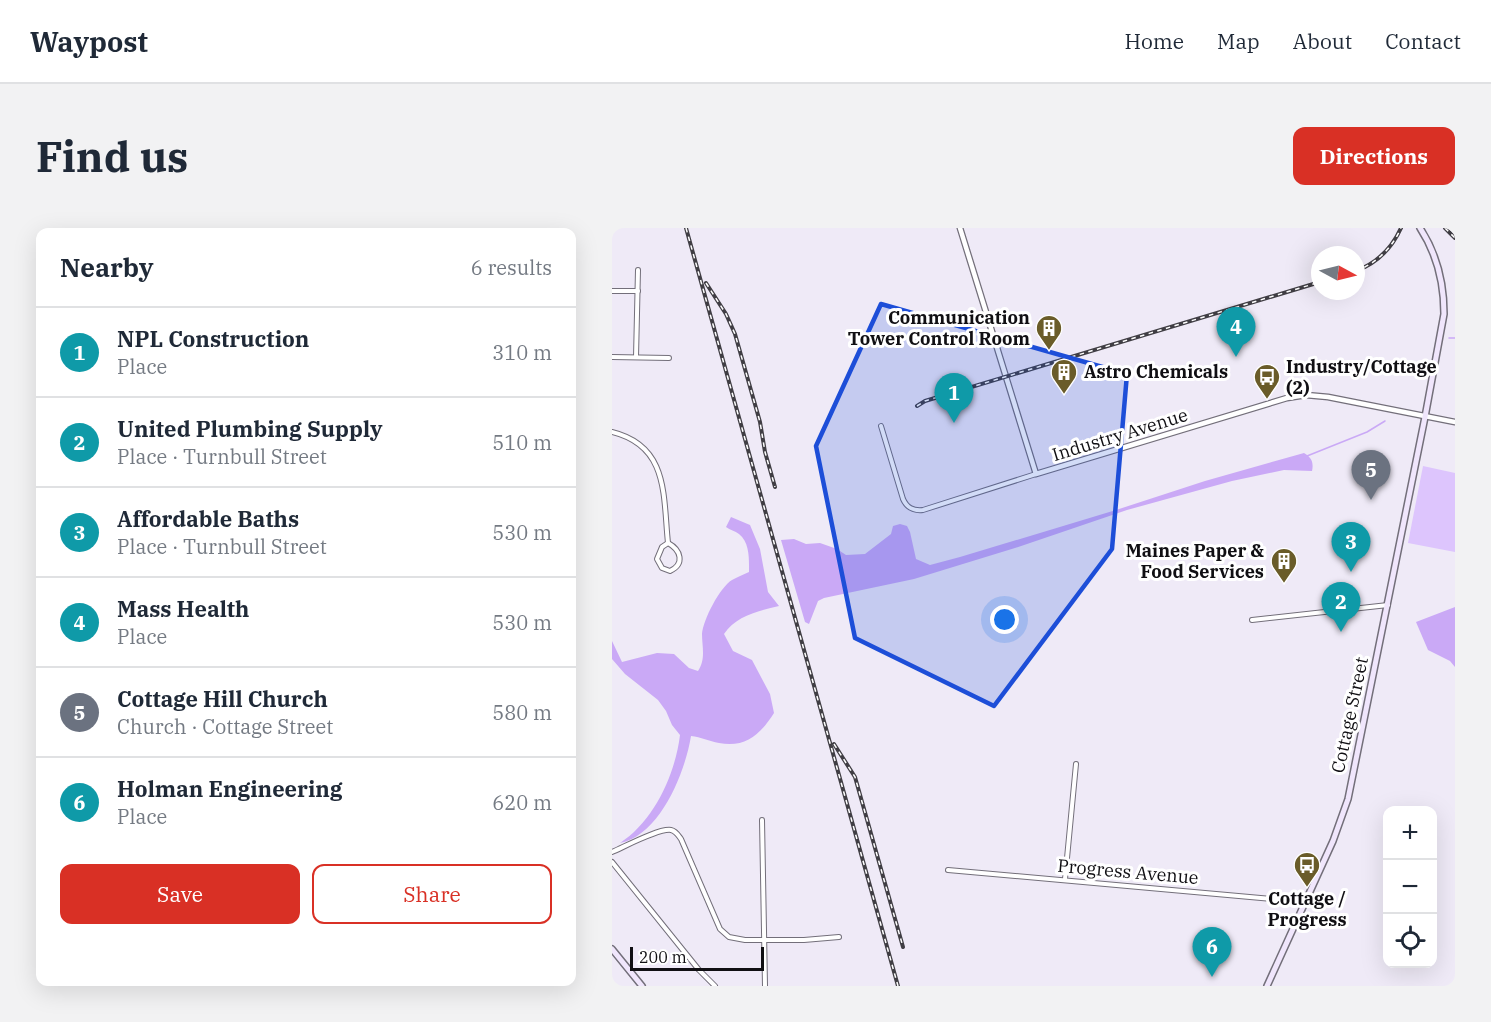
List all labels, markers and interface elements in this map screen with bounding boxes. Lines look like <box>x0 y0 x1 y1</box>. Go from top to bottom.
text: Waypost <box>30 23 148 60</box>
text: Home <box>1124 27 1184 55</box>
text: Map <box>1217 27 1260 55</box>
text: About <box>1293 27 1352 55</box>
text: Contact <box>1385 27 1461 55</box>
button: Directions <box>1293 127 1455 185</box>
text: Find us <box>36 129 188 184</box>
north arrow <box>1311 246 1365 300</box>
text: Nearby <box>60 250 154 284</box>
text: 6 results <box>471 254 552 281</box>
place label: Communication Tower Control Room <box>848 306 1031 350</box>
pin: 4 <box>1216 308 1256 357</box>
building icon: Communication Tower Control Room <box>1034 313 1064 351</box>
text: NPL Construction <box>117 324 309 353</box>
text: 1 <box>74 339 86 366</box>
text: 310 m <box>492 339 552 366</box>
text: Place <box>117 353 167 380</box>
place label: Industry/Cottage (2) <box>1286 355 1437 399</box>
building icon: Astro Chemicals <box>1049 357 1079 395</box>
place label: Astro Chemicals <box>1084 360 1228 383</box>
bus stop icon: Industry/Cottage (2) <box>1252 362 1282 400</box>
pin: 1 <box>934 374 974 423</box>
street label: Industry Avenue <box>1049 403 1190 466</box>
text: United Plumbing Supply <box>117 414 383 443</box>
text: 2 <box>74 429 86 456</box>
text: 510 m <box>492 429 552 456</box>
text: Place · Turnbull Street <box>117 443 327 470</box>
pin: 5 <box>1352 450 1390 500</box>
text: Affordable Baths <box>117 504 299 533</box>
text: 3 <box>74 519 86 546</box>
text: 530 m <box>492 519 552 546</box>
pin: 3 <box>1332 522 1370 572</box>
text: Place · Turnbull Street <box>117 533 327 560</box>
place label: Maines Paper & Food Services <box>1126 539 1265 583</box>
building icon: Maines Paper & Food Services <box>1269 546 1299 584</box>
pin: 2 <box>1322 582 1360 632</box>
text: Mass Health <box>117 594 249 623</box>
your location <box>990 605 1019 634</box>
text: 4 <box>74 609 86 636</box>
text: 530 m <box>492 609 552 636</box>
text: Place <box>117 623 167 650</box>
street label: Cottage Street <box>1326 655 1373 775</box>
text: Cottage Hill Church <box>117 684 328 713</box>
text: 5 <box>74 699 86 726</box>
text: 580 m <box>492 699 552 726</box>
text: Church · Cottage Street <box>117 713 333 740</box>
text: Holman Engineering <box>117 774 343 803</box>
text: 6 <box>74 789 86 816</box>
text: 620 m <box>492 789 552 816</box>
text: Place <box>117 803 167 830</box>
map controls <box>1383 806 1437 968</box>
button: + <box>1383 806 1437 860</box>
bus stop icon: Cottage / Progress <box>1292 850 1322 888</box>
street label: Progress Avenue <box>1057 854 1200 889</box>
button: − <box>1383 860 1437 914</box>
button: Save <box>60 864 300 924</box>
button: Share <box>312 864 552 924</box>
place label: Cottage / Progress <box>1267 887 1347 931</box>
button: locate <box>1383 914 1437 968</box>
pin: 6 <box>1192 928 1232 977</box>
scale bar <box>630 944 764 972</box>
text: 200 m <box>639 947 687 967</box>

